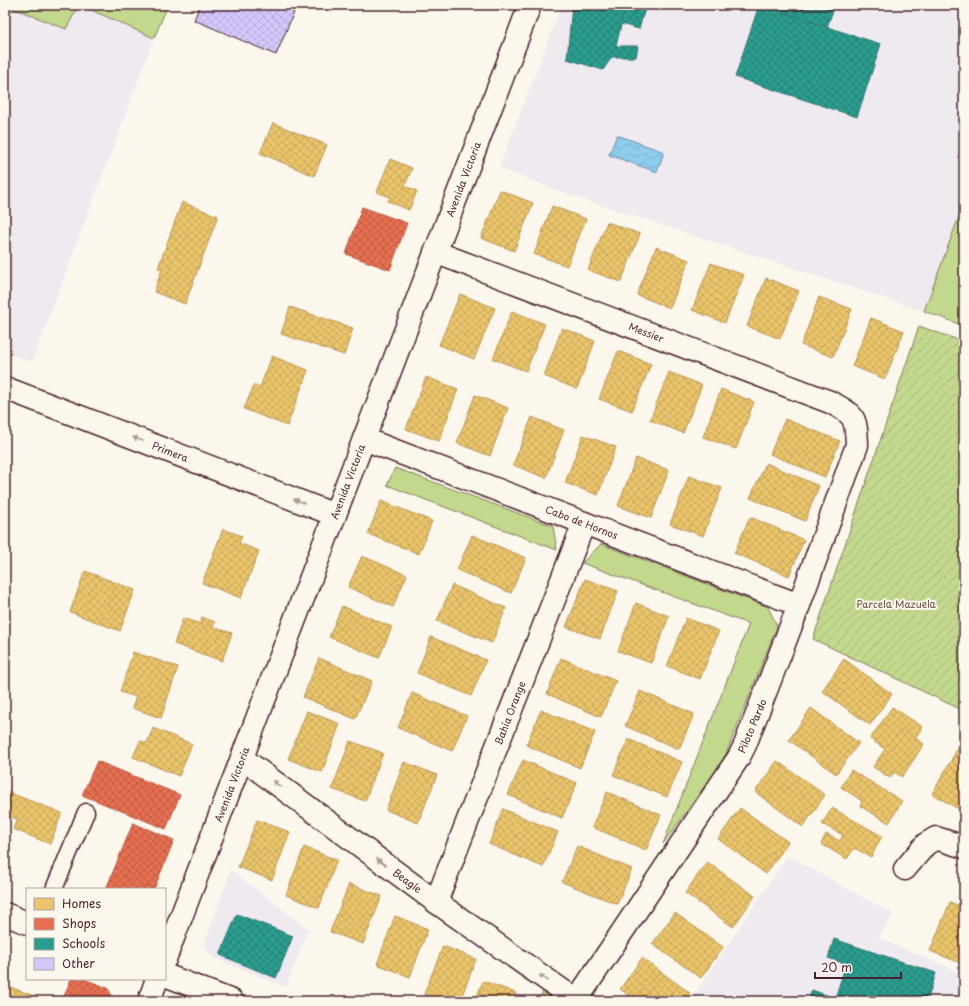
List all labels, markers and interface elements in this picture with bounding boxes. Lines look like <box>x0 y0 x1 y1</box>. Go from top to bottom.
street label: Avenida Victoria <box>442 138 484 219</box>
street label: Messier <box>627 318 667 345</box>
one-way arrow <box>132 436 144 442</box>
street label: Primera <box>150 437 192 465</box>
street label: Avenida Victoria <box>326 441 369 521</box>
one-way arrow <box>292 497 304 503</box>
street label: Cabo de Hornos <box>543 501 621 542</box>
park label: Parcela Mazuela <box>856 596 937 611</box>
street label: Bahía Orange <box>490 678 529 747</box>
street label: Piloto Pardo <box>733 696 770 755</box>
street label: Avenida Victoria <box>210 744 253 824</box>
one-way arrow <box>272 780 282 788</box>
one-way arrow <box>376 858 387 866</box>
street label: Beagle <box>390 865 426 896</box>
legend <box>26 888 166 980</box>
text: Homes <box>62 894 101 912</box>
text: Shops <box>62 914 97 932</box>
text: Schools <box>62 934 106 952</box>
text: Other <box>62 954 95 972</box>
scale bar <box>815 954 901 980</box>
text: 20 m <box>821 958 852 976</box>
one-way arrow <box>539 974 550 982</box>

